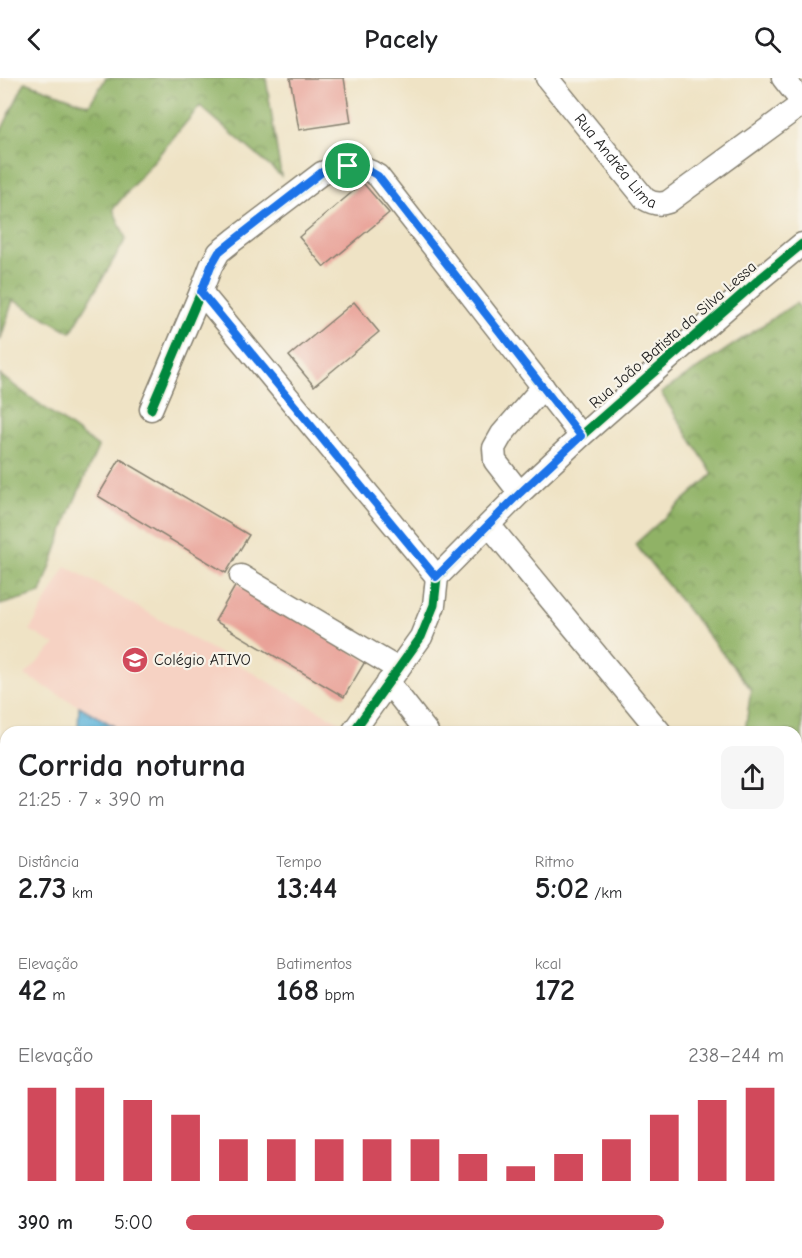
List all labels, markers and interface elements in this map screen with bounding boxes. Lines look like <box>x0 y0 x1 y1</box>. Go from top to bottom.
icon: back <box>18 23 51 56</box>
icon: search <box>751 23 784 56</box>
text: Pacely <box>364 24 438 55</box>
street label: Rua Andréa Lima <box>571 110 659 212</box>
pin <box>322 140 373 191</box>
icon: arrive <box>331 149 364 182</box>
street label: Rua João Batista da Silva Lessa <box>586 258 760 412</box>
school or university icon: Colégio ATIVO <box>120 645 150 675</box>
place label: Colégio ATIVO <box>154 651 251 669</box>
text: Corrida noturna <box>18 746 246 784</box>
button: share <box>721 746 784 809</box>
text: 21:25 · 7 × 390 m <box>18 788 165 811</box>
text: Distância <box>18 853 79 871</box>
text: Tempo <box>276 853 322 871</box>
text: Ritmo <box>535 853 574 871</box>
text: 2.73 <box>18 871 67 906</box>
text: 13:44 <box>276 871 337 906</box>
text: 5:02 <box>535 871 589 906</box>
text: km <box>67 884 93 902</box>
text: /km <box>589 884 622 902</box>
text: Elevação <box>18 955 78 973</box>
text: Batimentos <box>276 955 352 973</box>
text: kcal <box>535 955 562 973</box>
text: 42 <box>18 973 47 1008</box>
text: 168 <box>276 973 319 1008</box>
text: 172 <box>535 973 575 1008</box>
text: m <box>47 986 66 1004</box>
text: bpm <box>319 986 355 1004</box>
text: Elevação <box>18 1044 93 1067</box>
text: 238–244 m <box>688 1044 784 1067</box>
text: 390 m <box>18 1211 73 1234</box>
text: 5:00 <box>114 1211 153 1234</box>

